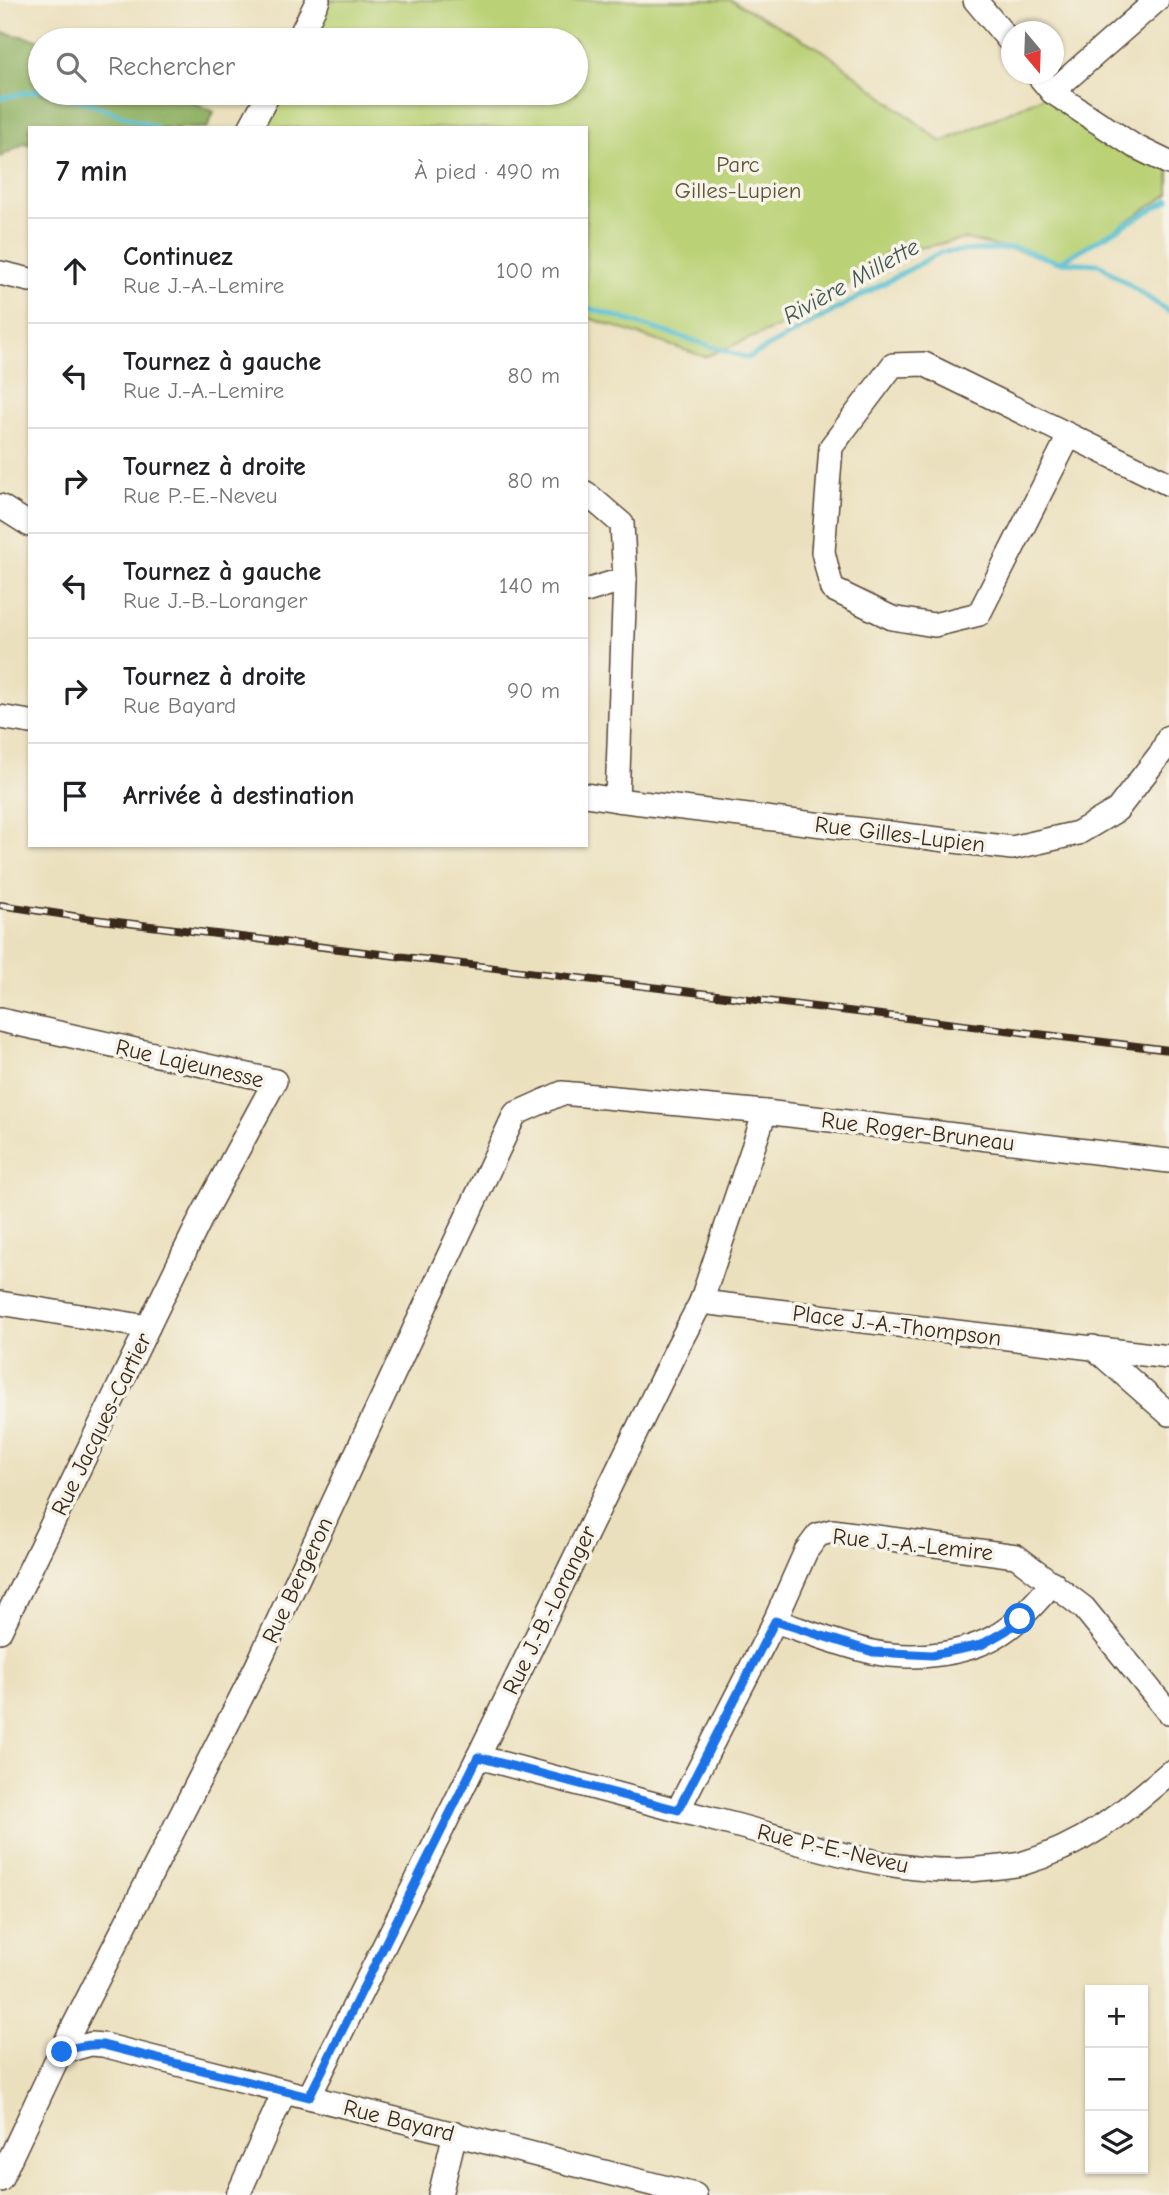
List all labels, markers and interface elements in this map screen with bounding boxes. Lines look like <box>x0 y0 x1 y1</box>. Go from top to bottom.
north arrow <box>1001 21 1064 84</box>
search box <box>28 28 588 105</box>
icon: search <box>52 48 90 86</box>
text: Rechercher <box>108 52 235 82</box>
park label: Parc Gilles-Lupien <box>675 151 801 204</box>
text: 7 min <box>56 154 128 189</box>
text: À pied · 490 m <box>414 158 560 185</box>
water label: Rivière Millette <box>778 232 924 330</box>
text: Continuez <box>123 242 233 272</box>
icon: ahead <box>56 252 94 290</box>
text: 100 m <box>496 257 560 284</box>
text: Rue J.-A.-Lemire <box>123 272 284 299</box>
text: Tournez à gauche <box>123 347 321 377</box>
icon: left <box>56 357 94 395</box>
text: 80 m <box>507 362 560 389</box>
text: Rue J.-A.-Lemire <box>123 377 284 404</box>
text: Tournez à droite <box>123 452 306 482</box>
icon: right <box>56 462 94 500</box>
text: 80 m <box>507 467 560 494</box>
text: Rue P.-E.-Neveu <box>123 482 278 509</box>
text: Tournez à gauche <box>123 557 321 587</box>
icon: left <box>56 567 94 605</box>
text: 140 m <box>499 572 560 599</box>
text: Rue J.-B.-Loranger <box>123 587 307 614</box>
text: Tournez à droite <box>123 662 306 692</box>
icon: right <box>56 672 94 710</box>
text: 90 m <box>507 677 560 704</box>
text: Rue Bayard <box>123 692 236 719</box>
icon: arrive <box>56 777 94 815</box>
text: Arrivée à destination <box>123 781 354 811</box>
street label: Rue Gilles-Lupien <box>813 811 987 858</box>
street label: Rue Lajeunesse <box>113 1033 267 1094</box>
street label: Rue Roger-Bruneau <box>820 1106 1016 1157</box>
street label: Place J.-A.-Thompson <box>791 1299 1003 1352</box>
street label: Rue Jacques-Cartier <box>46 1328 158 1520</box>
street label: Rue Bergeron <box>256 1513 338 1648</box>
street label: Rue J.-B.-Loranger <box>497 1521 602 1699</box>
street label: Rue J.-A.-Lemire <box>831 1523 995 1566</box>
route start <box>1004 1603 1035 1634</box>
street label: Rue P.-E.-Neveu <box>755 1818 911 1879</box>
map controls <box>1085 1985 1148 2174</box>
button: + <box>1085 1985 1148 2048</box>
route end <box>46 2036 77 2067</box>
button: − <box>1085 2048 1148 2111</box>
street label: Rue Bayard <box>341 2094 457 2147</box>
button: layers <box>1085 2111 1148 2174</box>

